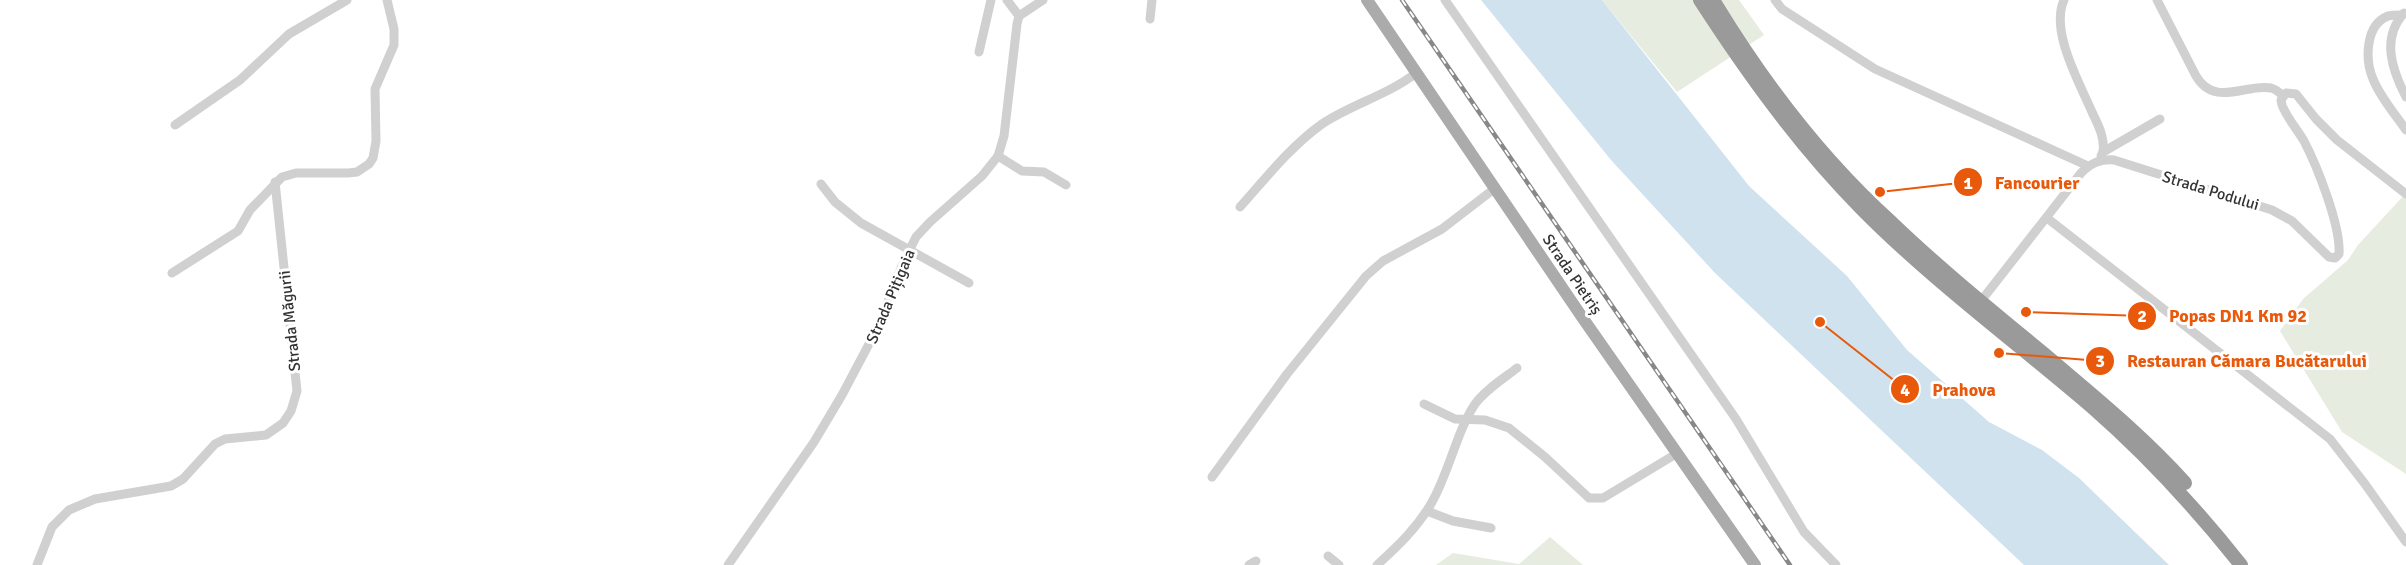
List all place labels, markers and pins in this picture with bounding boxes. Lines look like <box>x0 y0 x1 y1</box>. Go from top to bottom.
callout: Fancourier <box>1953 164 2091 200</box>
callout: Popas DN1 Km 92 <box>2127 298 2319 334</box>
callout: Restauran Cămara Bucătarului <box>2085 343 2379 379</box>
callout: Prahova <box>1890 371 2008 407</box>

